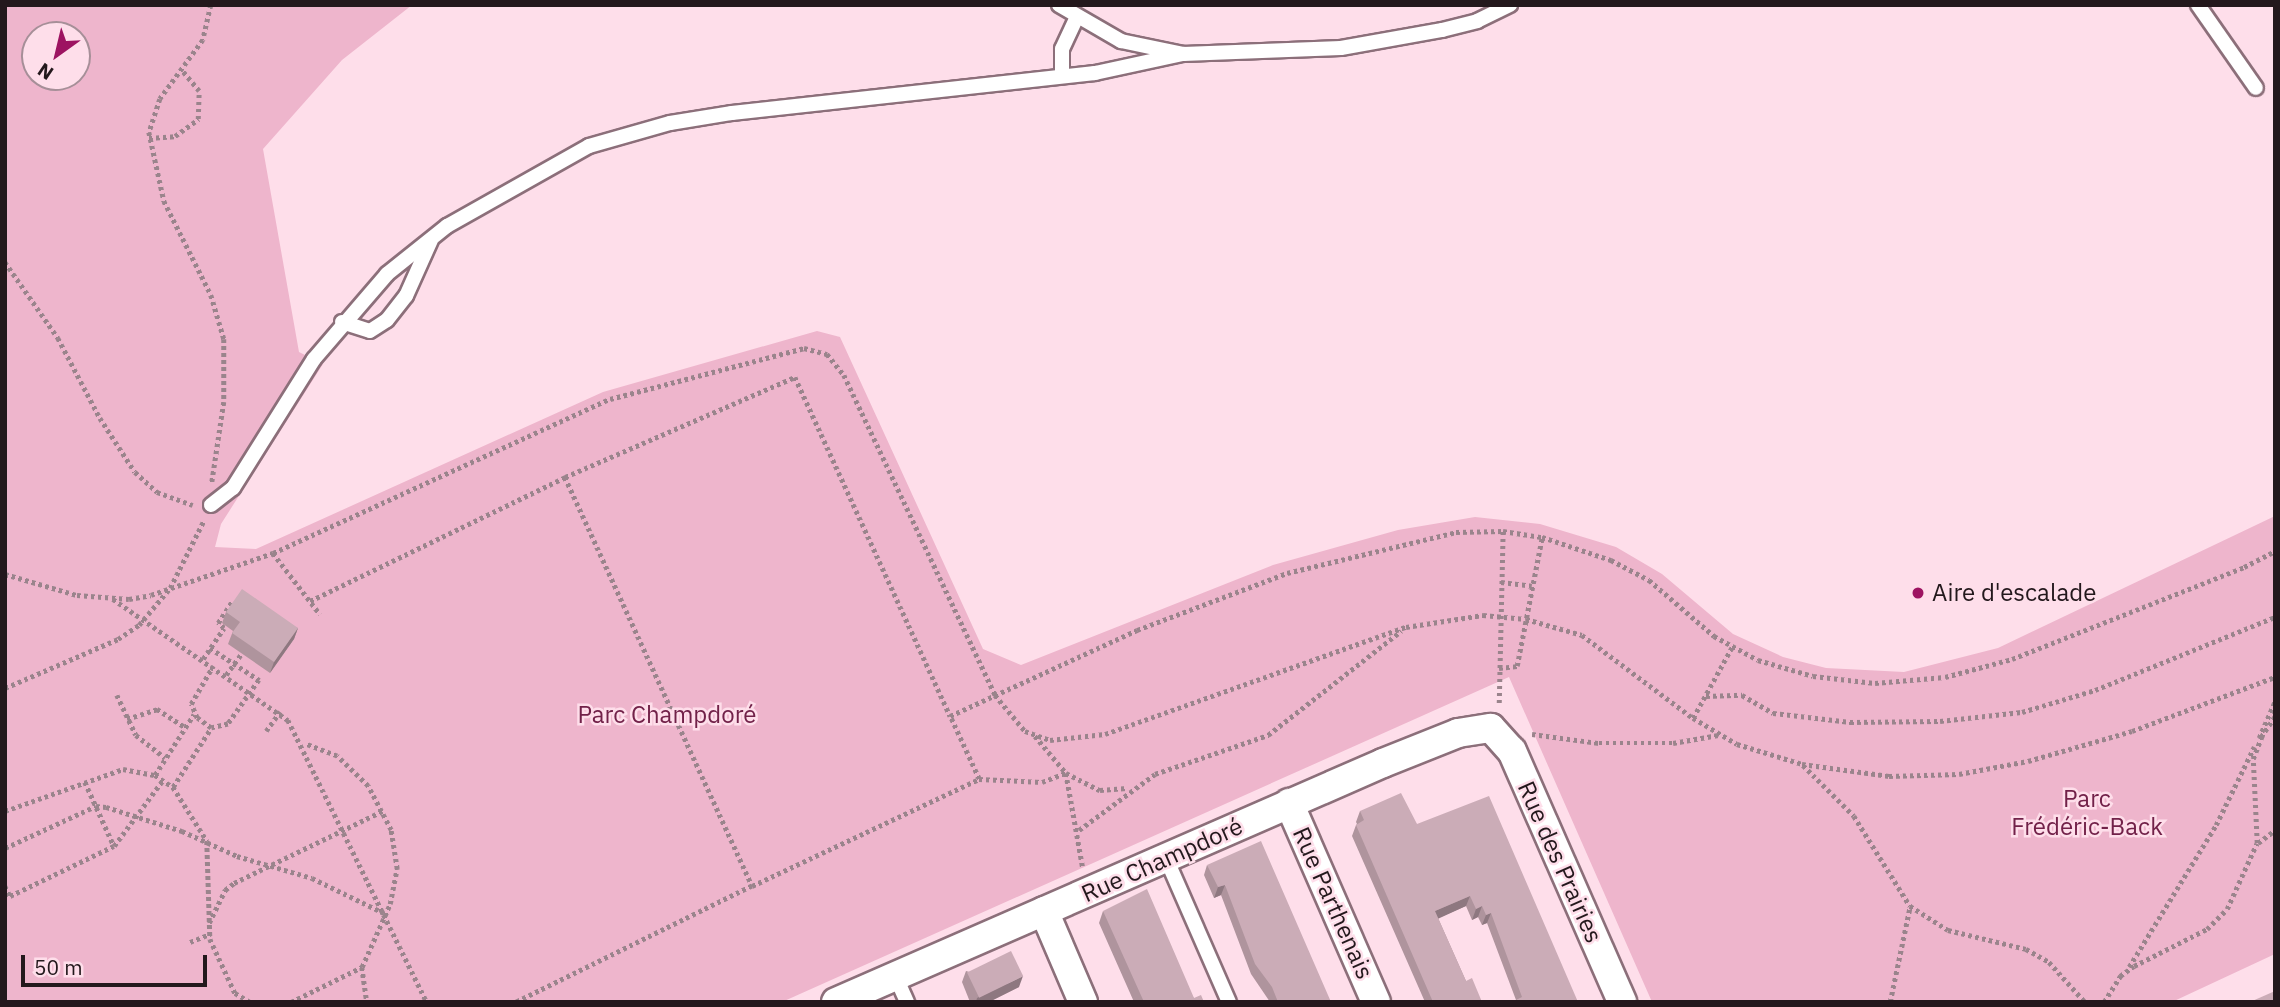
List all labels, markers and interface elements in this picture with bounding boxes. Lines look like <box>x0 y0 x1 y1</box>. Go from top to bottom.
north arrow <box>21 21 91 91</box>
text: N <box>33 58 58 86</box>
place label: Aire d'escalade <box>1932 579 2096 607</box>
marker: Aire d'escalade <box>1910 585 1926 601</box>
park label: Parc Champdoré <box>578 701 756 729</box>
street label: Rue des Prairies <box>1512 777 1608 947</box>
park label: Parc Frédéric-Back <box>2011 785 2163 841</box>
street label: Rue Champdoré <box>1077 812 1247 908</box>
street label: Rue Parthenais <box>1287 823 1379 983</box>
scale bar <box>24 940 210 984</box>
text: 50 m <box>34 953 83 981</box>

